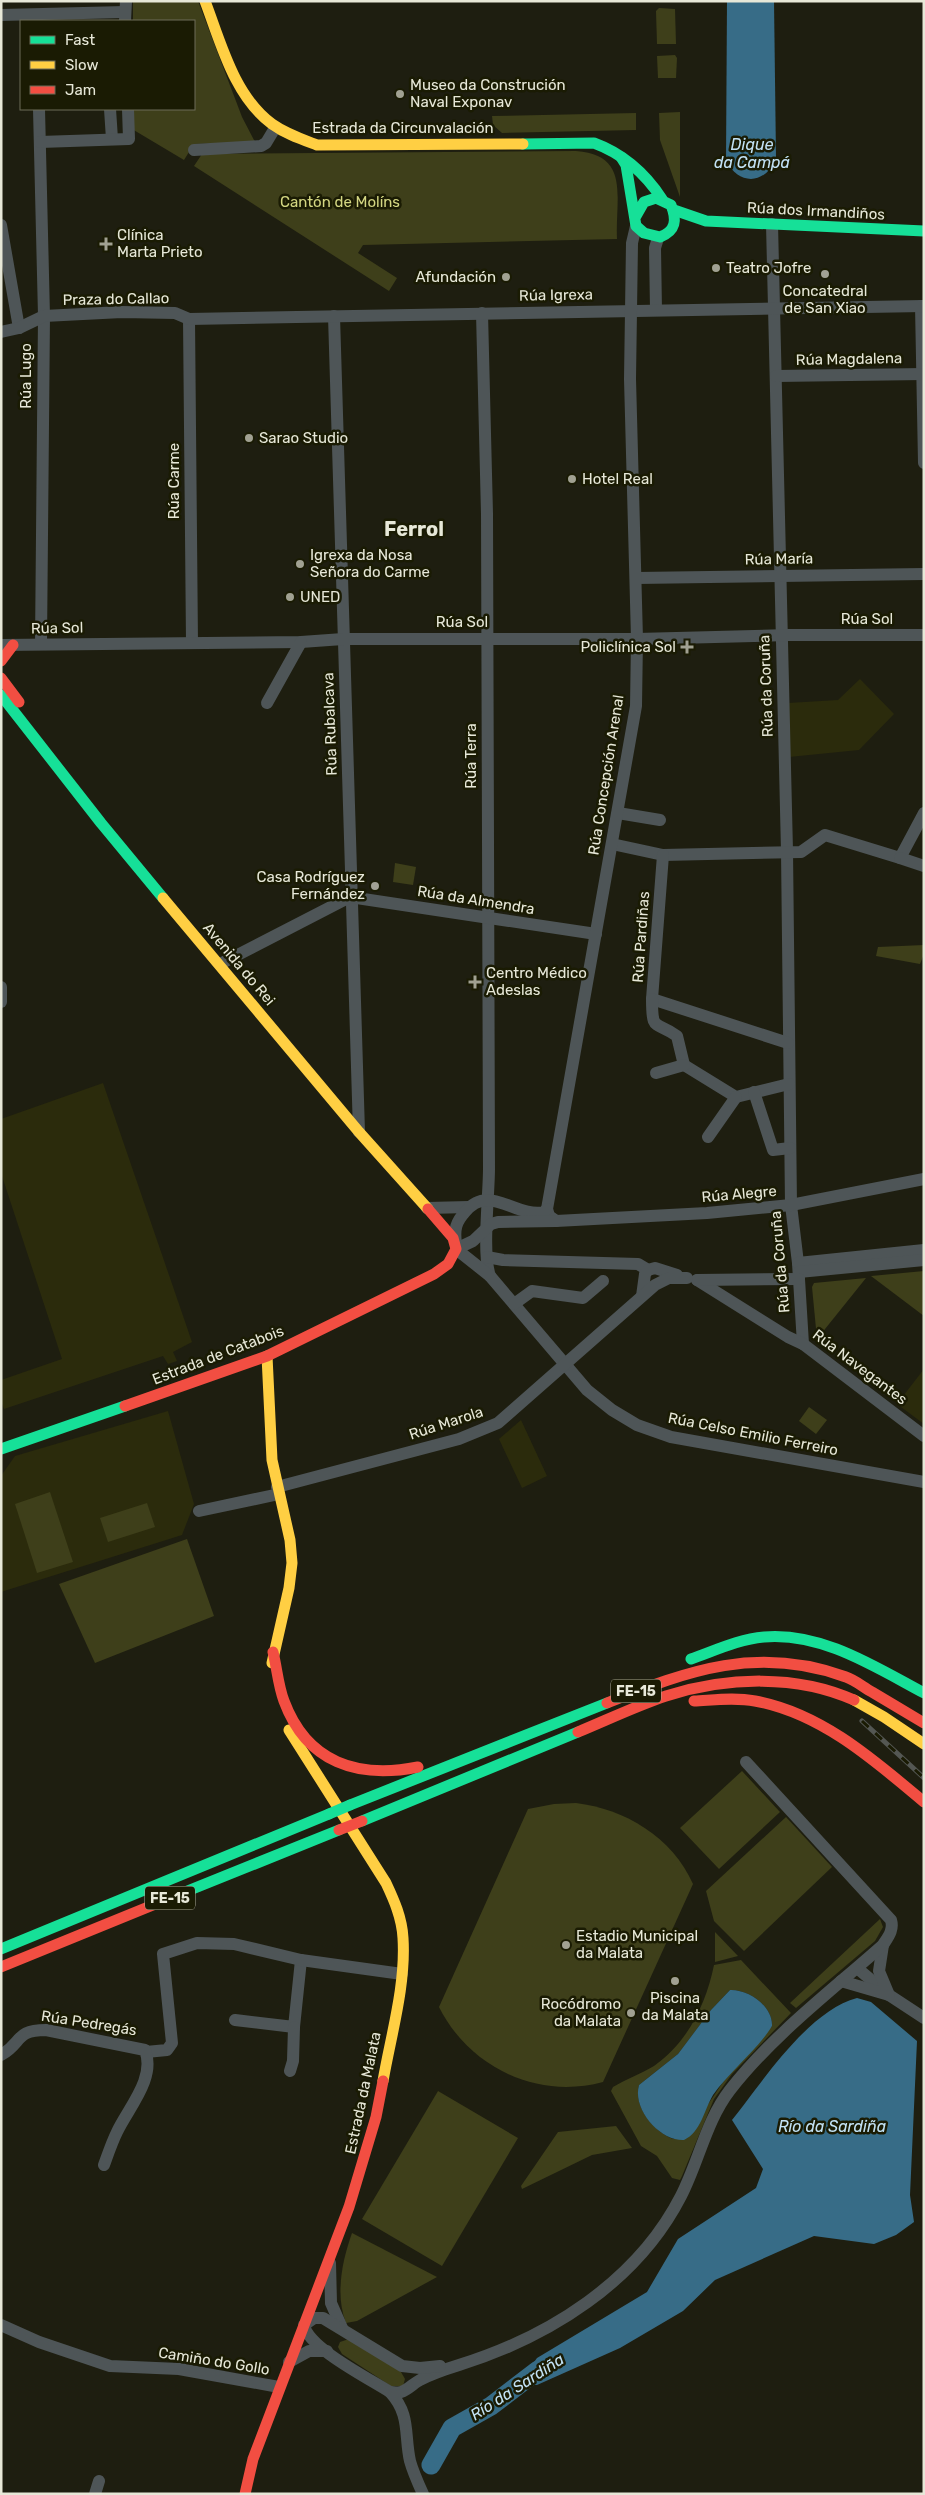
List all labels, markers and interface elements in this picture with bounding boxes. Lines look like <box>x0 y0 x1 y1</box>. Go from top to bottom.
legend <box>20 20 195 110</box>
text: Fast <box>65 31 95 49</box>
text: Slow <box>65 56 98 74</box>
place label: Museo da Construción Naval Exponav <box>410 76 566 111</box>
text: Jam <box>65 81 96 99</box>
marker: Museo da Construción Naval Exponav <box>394 88 406 100</box>
street label: Estrada da Circunvalación <box>312 119 494 137</box>
water label: Dique da Campá <box>714 135 790 172</box>
park label: Cantón de Molíns <box>280 193 400 211</box>
street label: Rúa dos Irmandiños <box>747 198 886 224</box>
place label: Clínica Marta Prieto <box>117 226 203 261</box>
marker: Clínica Marta Prieto <box>99 237 113 251</box>
place label: Teatro Jofre <box>726 259 811 277</box>
marker: Teatro Jofre <box>710 262 722 274</box>
place label: Afundación <box>416 268 496 286</box>
marker: Concatedral de San Xiao <box>819 268 831 280</box>
marker: Afundación <box>500 271 512 283</box>
place label: Concatedral de San Xiao <box>783 282 867 317</box>
street label: Rúa Igrexa <box>519 285 593 305</box>
street label: Praza do Callao <box>62 289 170 309</box>
street label: Rúa Lugo <box>17 343 35 409</box>
street label: Rúa Magdalena <box>796 349 902 369</box>
place label: Sarao Studio <box>259 429 348 447</box>
marker: Sarao Studio <box>243 432 255 444</box>
street label: Rúa Carme <box>165 443 183 519</box>
place label: Hotel Real <box>582 470 653 488</box>
marker: Hotel Real <box>566 473 578 485</box>
district label: Ferrol <box>384 517 444 541</box>
place label: Igrexa da Nosa Señora do Carme <box>310 546 430 581</box>
street label: Rúa María <box>745 549 813 569</box>
marker: Igrexa da Nosa Señora do Carme <box>294 558 306 570</box>
place label: UNED <box>300 588 340 606</box>
marker: UNED <box>284 591 296 603</box>
street label: Rúa Sol <box>841 610 893 628</box>
street label: Rúa Sol <box>436 613 488 631</box>
street label: Rúa Sol <box>31 619 83 637</box>
street label: Rúa da Coruña <box>755 635 777 737</box>
place label: Policlínica Sol <box>580 638 676 656</box>
marker: Policlínica Sol <box>680 640 694 654</box>
street label: Rúa Rubalcava <box>319 672 341 776</box>
street label: Rúa Concepción Arenal <box>584 694 628 856</box>
street label: Rúa Terra <box>462 723 480 789</box>
place label: Casa Rodríguez Fernández <box>257 868 365 903</box>
marker: Casa Rodríguez Fernández <box>369 880 381 892</box>
street label: Rúa da Almendra <box>416 882 536 918</box>
street label: Rúa Pardiñas <box>629 890 653 983</box>
street label: Avenida do Rei <box>199 919 279 1009</box>
place label: Centro Médico Adeslas <box>486 964 587 999</box>
marker: Centro Médico Adeslas <box>468 975 482 989</box>
street label: Rúa Alegre <box>701 1182 777 1206</box>
street label: Rúa da Coruña <box>767 1210 793 1314</box>
street label: Estrada de Catabois <box>150 1321 287 1388</box>
street label: Rúa Navegantes <box>809 1326 911 1409</box>
street label: Rúa Marola <box>407 1403 485 1443</box>
street label: Rúa Celso Emilio Ferreiro <box>666 1409 840 1459</box>
road number: FE-15 <box>611 1680 661 1702</box>
road number: FE-15 <box>145 1886 195 1910</box>
place label: Estadio Municipal da Malata <box>576 1927 698 1962</box>
marker: Estadio Municipal da Malata <box>560 1939 572 1951</box>
marker: Piscina da Malata <box>669 1975 681 1987</box>
place label: Piscina da Malata <box>641 1989 709 2024</box>
place label: Rocódromo da Malata <box>541 1995 621 2030</box>
street label: Rúa Pedregás <box>40 2007 138 2039</box>
marker: Rocódromo da Malata <box>625 2007 637 2019</box>
street label: Estrada da Malata <box>341 2030 385 2156</box>
water label: Río da Sardiña <box>778 2117 886 2136</box>
street label: Camiño do Gollo <box>157 2343 271 2379</box>
water label: Río da Sardiña <box>466 2350 568 2424</box>

